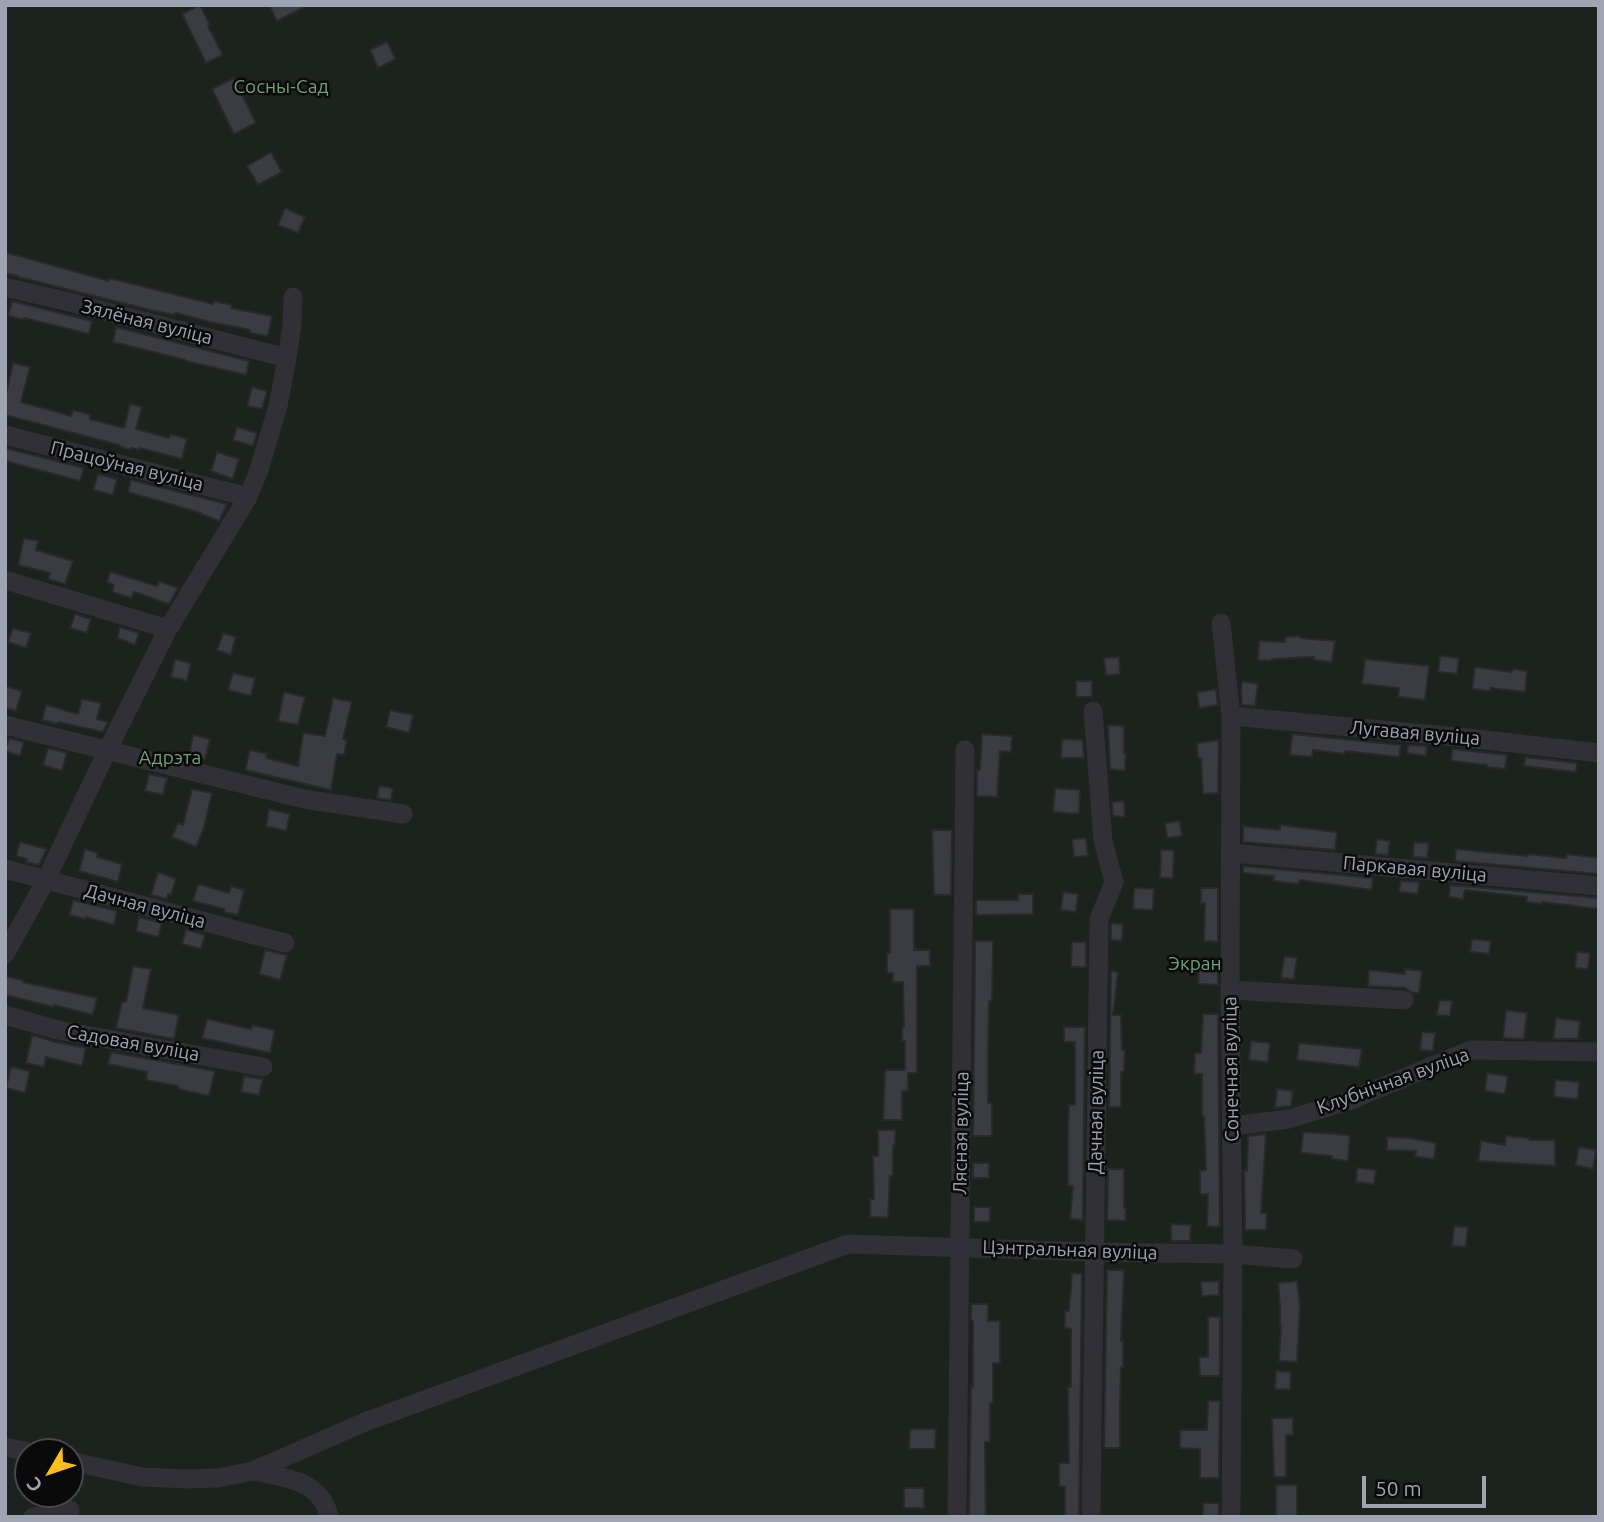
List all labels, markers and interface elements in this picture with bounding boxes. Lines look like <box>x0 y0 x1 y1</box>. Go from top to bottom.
park label: Сосны-Сад <box>233 76 329 98</box>
street label: Зялёная вуліца <box>79 295 215 349</box>
street label: Працоўная вуліца <box>48 436 206 496</box>
street label: Лугавая вуліца <box>1349 716 1481 750</box>
park label: Адрэта <box>139 747 201 769</box>
street label: Паркавая вуліца <box>1342 851 1488 887</box>
street label: Дачная вуліца <box>82 879 208 933</box>
park label: Экран <box>1168 953 1222 975</box>
street label: Сонечная вуліца <box>1218 996 1244 1142</box>
street label: Садовая вуліца <box>65 1020 201 1066</box>
street label: Клубнічная вуліца <box>1314 1043 1472 1119</box>
street label: Дачная вуліца <box>1084 1050 1108 1174</box>
street label: Лясная вуліца <box>949 1071 973 1195</box>
street label: Цэнтральная вуліца <box>982 1236 1158 1264</box>
north arrow <box>14 1438 84 1508</box>
scale bar <box>1366 1462 1490 1506</box>
text: С <box>22 1473 47 1497</box>
text: 50 m <box>1375 1476 1422 1500</box>

